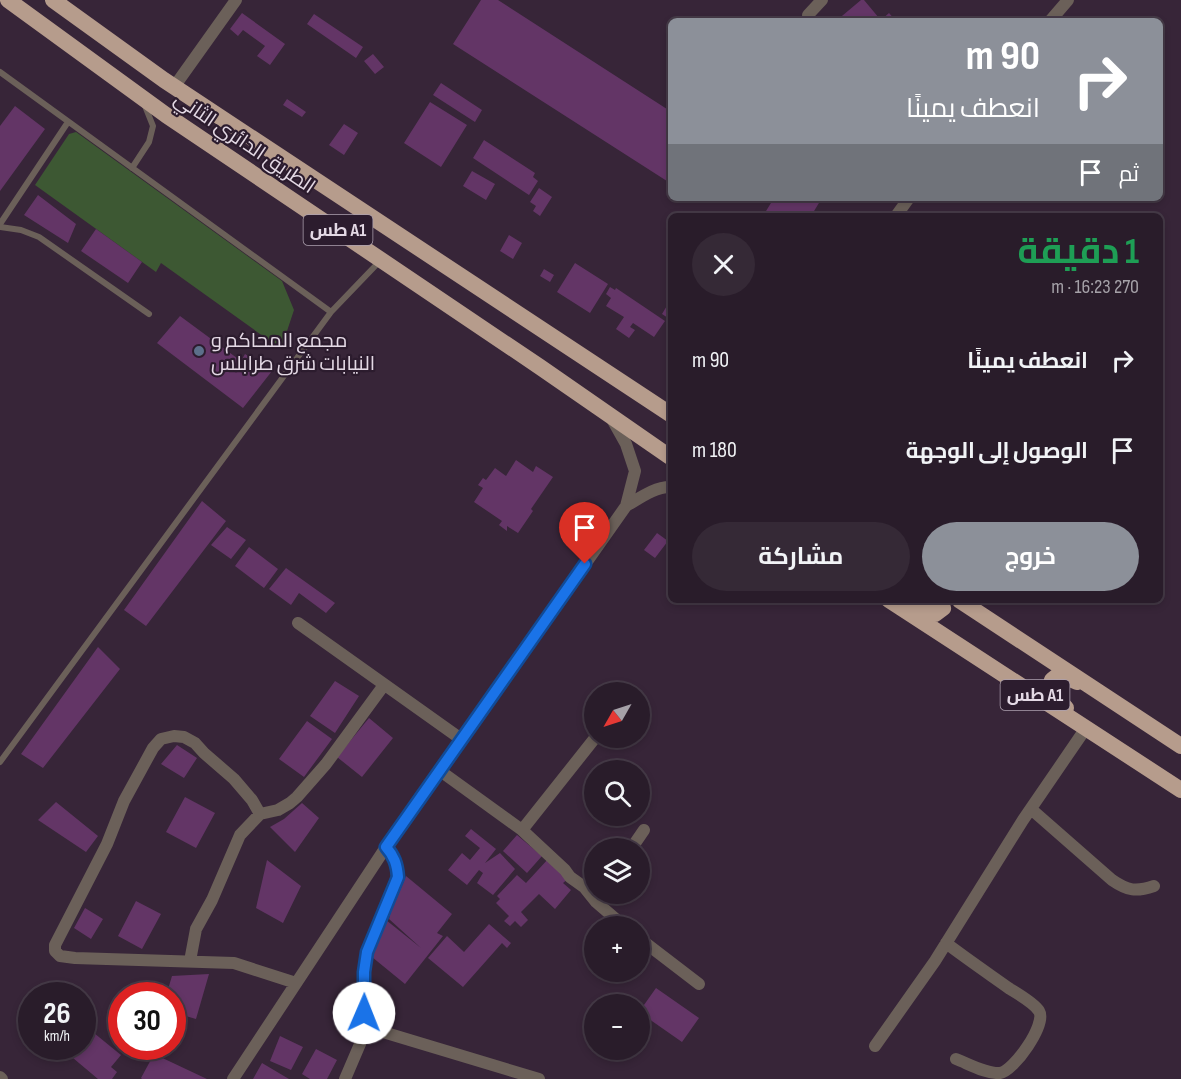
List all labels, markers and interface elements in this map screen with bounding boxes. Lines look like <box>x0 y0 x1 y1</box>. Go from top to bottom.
text: 90 m <box>966 31 1040 82</box>
icon: right <box>1061 42 1139 120</box>
street label: الطريق الدائري الثاني <box>168 87 320 201</box>
text: انعطف يمينًا <box>906 93 1040 125</box>
icon: arrive <box>1074 156 1107 189</box>
text: ثم <box>1119 161 1139 188</box>
road number: طس A1 <box>304 215 372 245</box>
text: 1 دقيقة <box>1017 231 1139 274</box>
button: close <box>692 233 755 296</box>
text: 270 m · 16:23 <box>1051 275 1139 299</box>
place label: مجمع المحاكم و النيابات شرق طرابلس <box>211 329 375 376</box>
marker: مجمع المحاكم و النيابات شرق طرابلس <box>192 344 206 358</box>
icon: right <box>1106 344 1139 377</box>
text: 90 m <box>692 347 729 374</box>
text: انعطف يمينًا <box>967 348 1088 375</box>
icon: arrive <box>1106 434 1139 467</box>
text: 180 m <box>692 437 737 464</box>
text: الوصول إلى الوجهة <box>906 438 1088 465</box>
pin <box>559 502 610 564</box>
icon: arrive <box>568 511 601 544</box>
button: مشاركة <box>692 522 910 591</box>
button: خروج <box>922 522 1139 591</box>
road number: طس A1 <box>1000 680 1070 710</box>
north arrow <box>584 682 650 748</box>
map controls <box>584 682 650 1060</box>
button: search <box>584 760 650 826</box>
button: layers <box>584 838 650 904</box>
button: + <box>584 916 650 982</box>
position arrow <box>332 981 396 1045</box>
speed limit sign: 30 <box>108 982 186 1060</box>
button: − <box>584 994 650 1060</box>
text: 26 <box>43 996 71 1032</box>
text: km/h <box>44 1027 70 1046</box>

